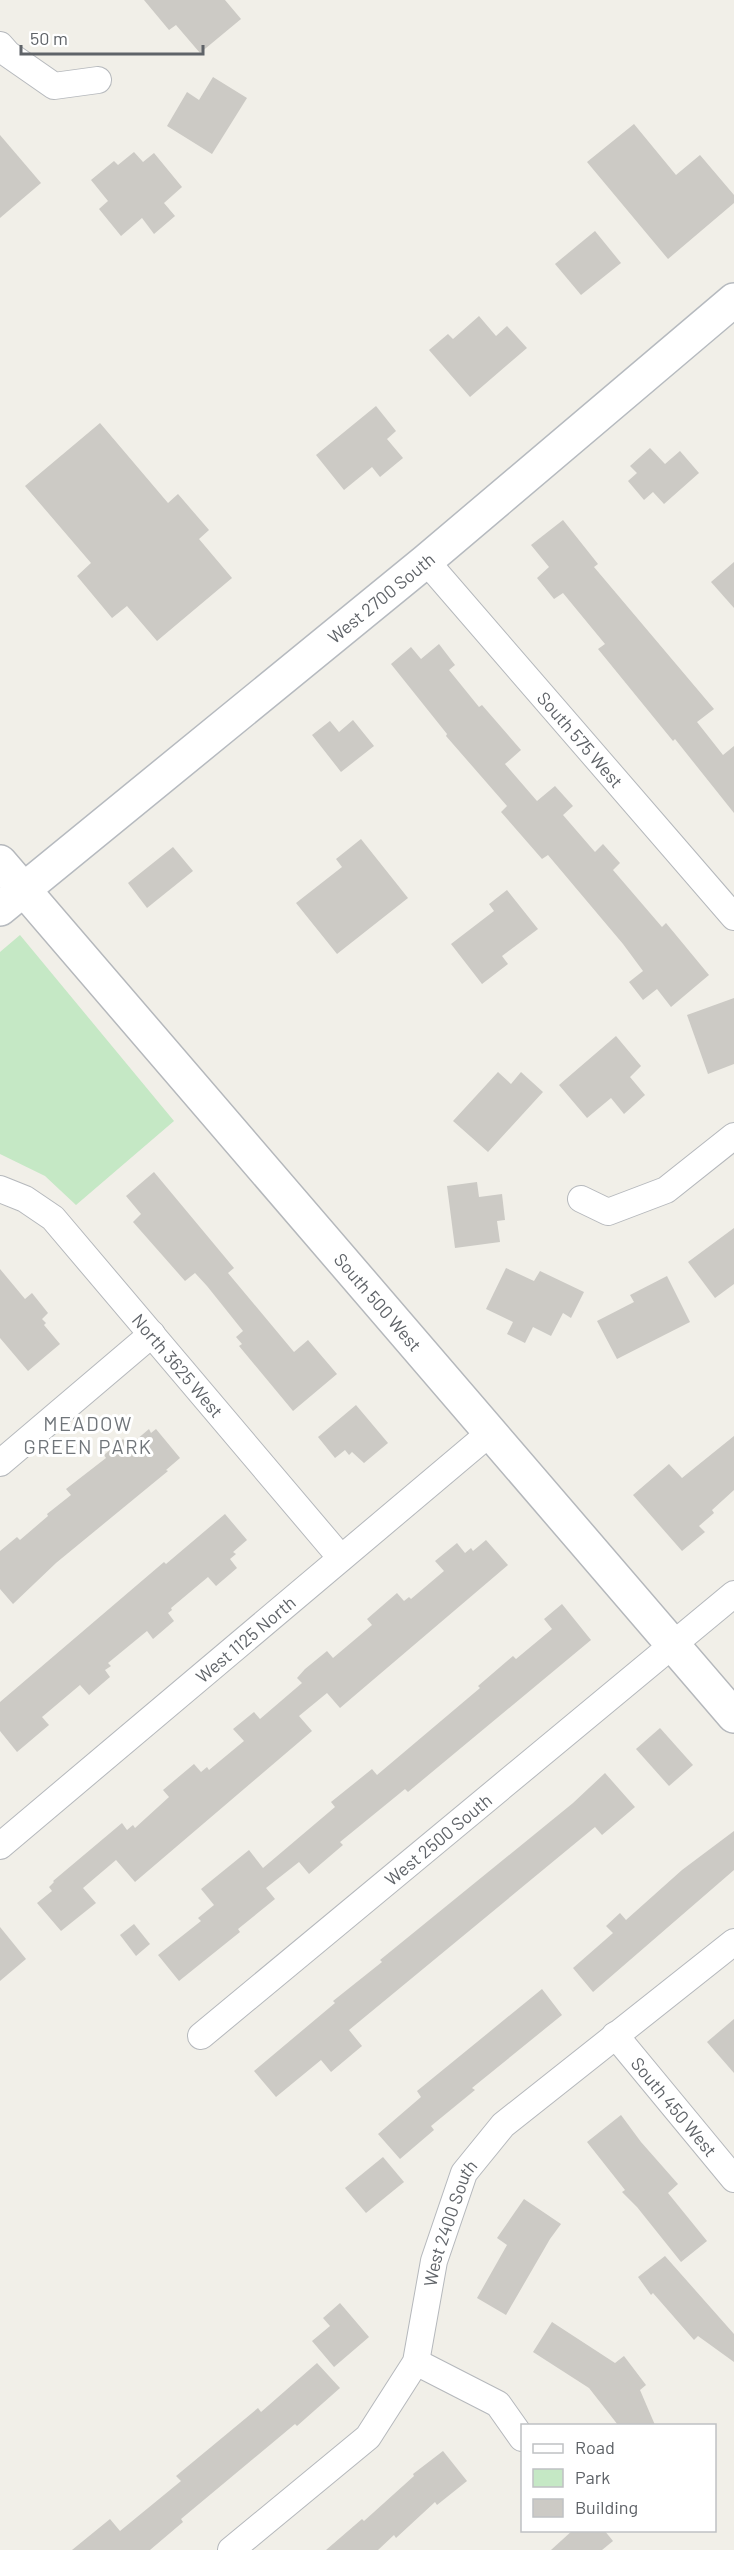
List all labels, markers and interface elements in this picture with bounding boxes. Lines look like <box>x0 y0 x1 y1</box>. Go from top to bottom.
scale bar <box>21 18 202 56</box>
text: 50 m <box>30 27 68 49</box>
street label: West 2700 South <box>323 548 439 648</box>
street label: South 575 West <box>533 687 628 792</box>
street label: South 500 West <box>330 1248 426 1356</box>
street label: North 3625 West <box>128 1309 228 1422</box>
district label: MEADOW GREEN PARK <box>23 1411 153 1458</box>
street label: West 1125 North <box>191 1591 300 1687</box>
street label: West 2500 South <box>380 1789 496 1890</box>
street label: South 450 West <box>627 2053 722 2161</box>
street label: West 2400 South <box>419 2155 482 2288</box>
legend <box>521 2424 716 2532</box>
text: Road <box>575 2436 615 2458</box>
text: Park <box>575 2466 610 2488</box>
text: Building <box>575 2496 638 2518</box>

